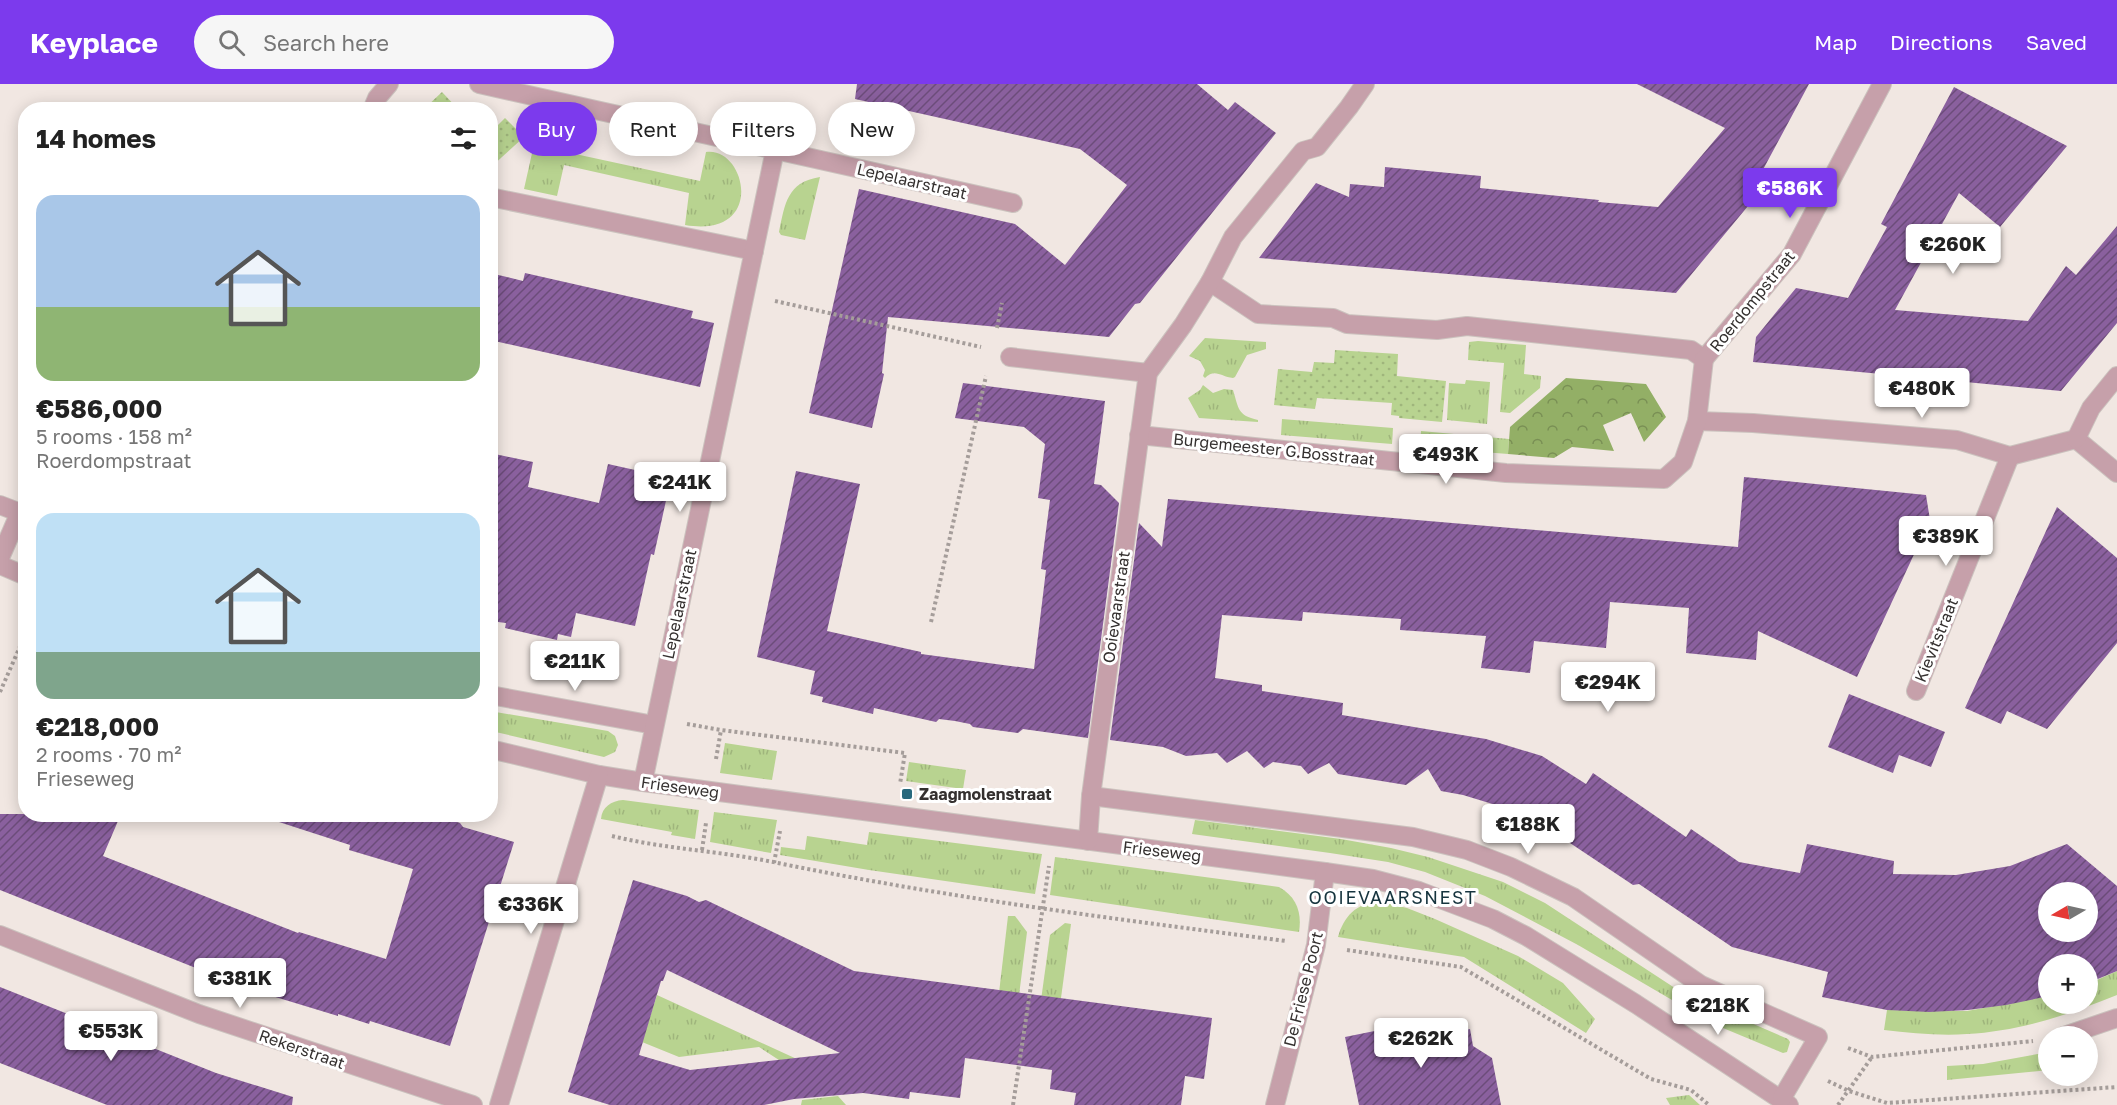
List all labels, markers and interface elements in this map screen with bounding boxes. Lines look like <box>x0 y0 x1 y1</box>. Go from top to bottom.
search box <box>194 15 614 69</box>
text: Keyplace <box>30 26 158 59</box>
icon: search <box>215 26 248 59</box>
text: Search here <box>263 29 389 56</box>
text: Map <box>1814 29 1857 55</box>
text: Directions <box>1890 29 1993 55</box>
text: Saved <box>2026 29 2087 55</box>
chip: Buy <box>516 102 597 156</box>
chip: Rent <box>609 102 698 156</box>
chip: Filters <box>710 102 816 156</box>
chip: New <box>828 102 915 156</box>
icon: filters <box>447 122 480 155</box>
text: 14 homes <box>36 123 156 154</box>
street label: Lepelaarstraat <box>855 159 969 203</box>
pin: €586K <box>1748 168 1832 219</box>
text: €586K <box>1757 175 1823 199</box>
pin: €260K <box>1911 224 1995 275</box>
text: €260K <box>1920 231 1986 255</box>
icon: home <box>204 234 312 342</box>
street label: Roerdompstraat <box>1705 246 1799 356</box>
pin: €480K <box>1880 368 1964 419</box>
text: €480K <box>1889 375 1955 399</box>
text: €586,000 <box>36 393 162 424</box>
text: 5 rooms · 158 m² <box>36 424 192 448</box>
street label: Burgemeester G.Bosstraat <box>1172 428 1376 470</box>
pin: €493K <box>1404 434 1488 485</box>
text: €493K <box>1413 441 1479 465</box>
text: Roerdompstraat <box>36 448 192 472</box>
pin: €241K <box>638 462 722 513</box>
text: €241K <box>648 469 712 493</box>
pin: €389K <box>1904 516 1988 567</box>
text: €389K <box>1913 523 1979 547</box>
street label: Lepelaarstraat <box>658 547 700 661</box>
street label: Ooievaarstraat <box>1098 550 1134 664</box>
icon: home <box>204 552 312 660</box>
street label: Kievitstraat <box>1910 595 1962 685</box>
pin: €211K <box>533 641 617 692</box>
text: €211K <box>544 648 606 672</box>
pin: €294K <box>1566 662 1650 713</box>
text: €294K <box>1575 669 1641 693</box>
text: €218,000 <box>36 711 159 742</box>
text: 2 rooms · 70 m² <box>36 742 181 766</box>
text: Frieseweg <box>36 766 135 790</box>
street label: Frieseweg <box>640 772 720 802</box>
place label: Zaagmolenstraat <box>919 784 1052 804</box>
marker: Zaagmolenstraat <box>900 787 914 801</box>
pin: €188K <box>1486 804 1570 855</box>
text: €188K <box>1496 811 1560 835</box>
street label: Frieseweg <box>1122 836 1202 866</box>
north arrow <box>2038 882 2098 942</box>
map controls <box>2038 882 2098 1086</box>
pin: €336K <box>489 884 573 935</box>
district label: OOIEVAARSNEST <box>1309 886 1477 908</box>
text: €336K <box>498 891 564 915</box>
street label: De Friese Poort <box>1279 929 1327 1049</box>
button: + <box>2038 954 2098 1014</box>
pin: €381K <box>198 958 282 1009</box>
text: €381K <box>208 965 272 989</box>
pin: €218K <box>1676 985 1760 1036</box>
text: €218K <box>1686 992 1750 1016</box>
pin: €553K <box>69 1011 153 1062</box>
text: €553K <box>78 1018 144 1042</box>
pin: €262K <box>1379 1018 1463 1069</box>
street label: Rekerstraat <box>256 1025 348 1073</box>
text: €262K <box>1388 1025 1454 1049</box>
button: − <box>2038 1026 2098 1086</box>

